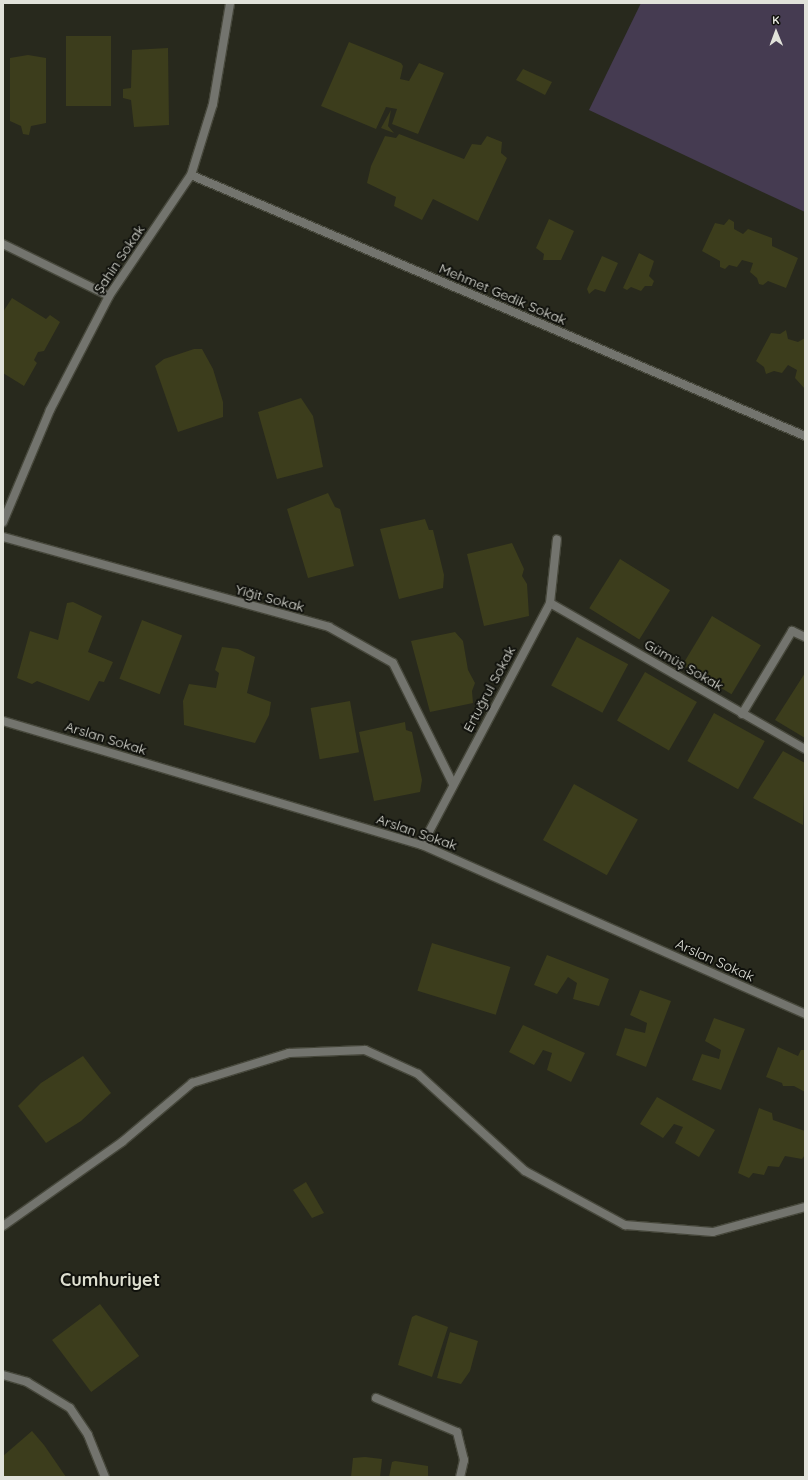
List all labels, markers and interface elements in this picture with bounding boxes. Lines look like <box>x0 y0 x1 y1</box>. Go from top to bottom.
north arrow <box>756 12 796 52</box>
text: K <box>772 13 780 27</box>
street label: Şahin Sokak <box>90 222 148 296</box>
street label: Mehmet Gedik Sokak <box>437 260 569 328</box>
street label: Yiğit Sokak <box>234 581 306 615</box>
street label: Gümüş Sokak <box>641 636 727 694</box>
street label: Ertuğrul Sokak <box>459 643 519 735</box>
street label: Arslan Sokak <box>63 718 149 758</box>
street label: Arslan Sokak <box>374 810 460 854</box>
street label: Arslan Sokak <box>673 935 757 985</box>
district label: Cumhuriyet <box>60 1269 160 1291</box>

